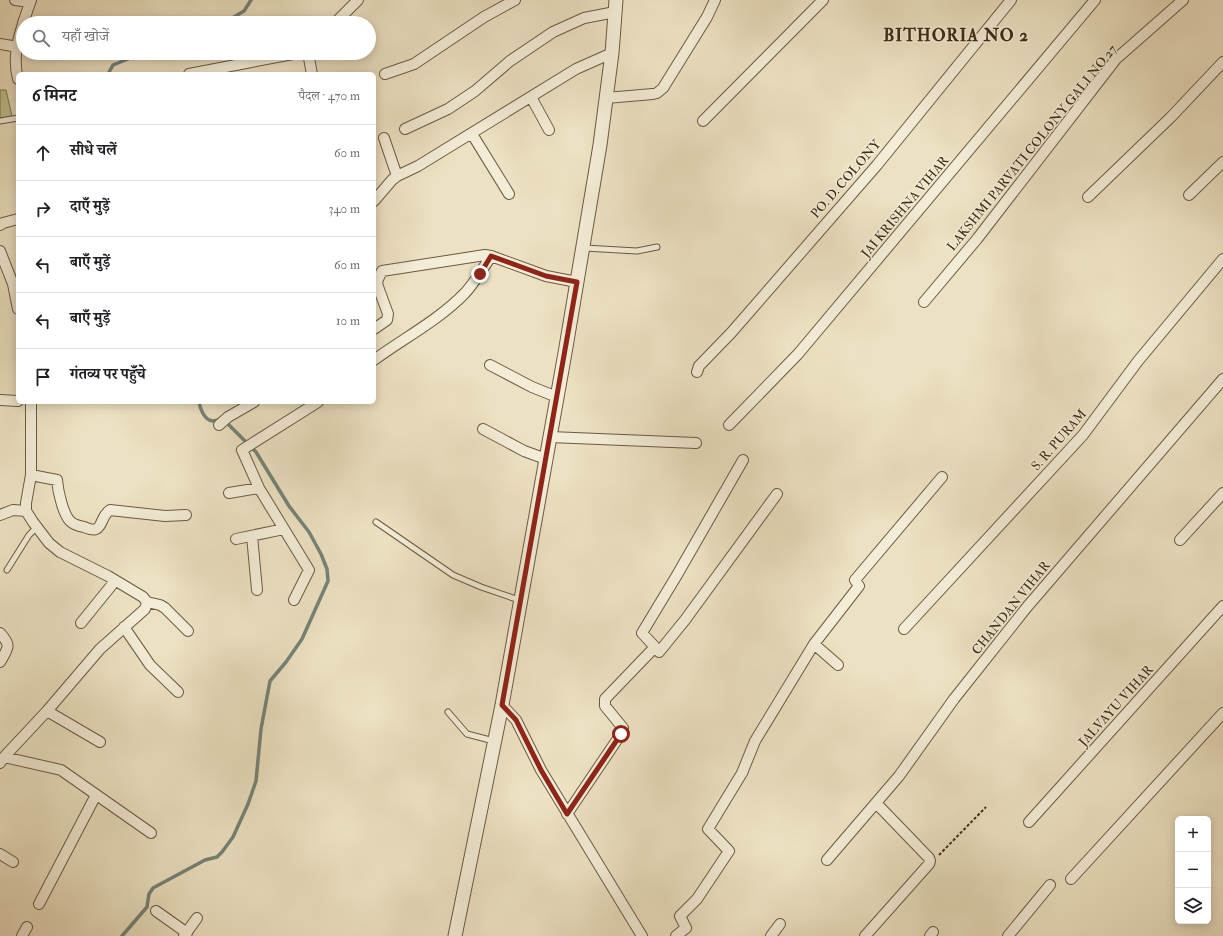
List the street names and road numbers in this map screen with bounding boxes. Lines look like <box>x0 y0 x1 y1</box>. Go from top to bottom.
street label: LAKSHMI PARVATI COLONY GALI NO 27 <box>944 42 1120 254</box>
street label: PO. D. COLONY <box>807 136 885 222</box>
street label: JAI KRISHNA VIHAR <box>857 152 953 262</box>
street label: S. R. PURAM <box>1028 406 1090 474</box>
street label: CHANDAN VIHAR <box>968 557 1054 658</box>
street label: JALVAYU VIHAR <box>1075 662 1157 751</box>

